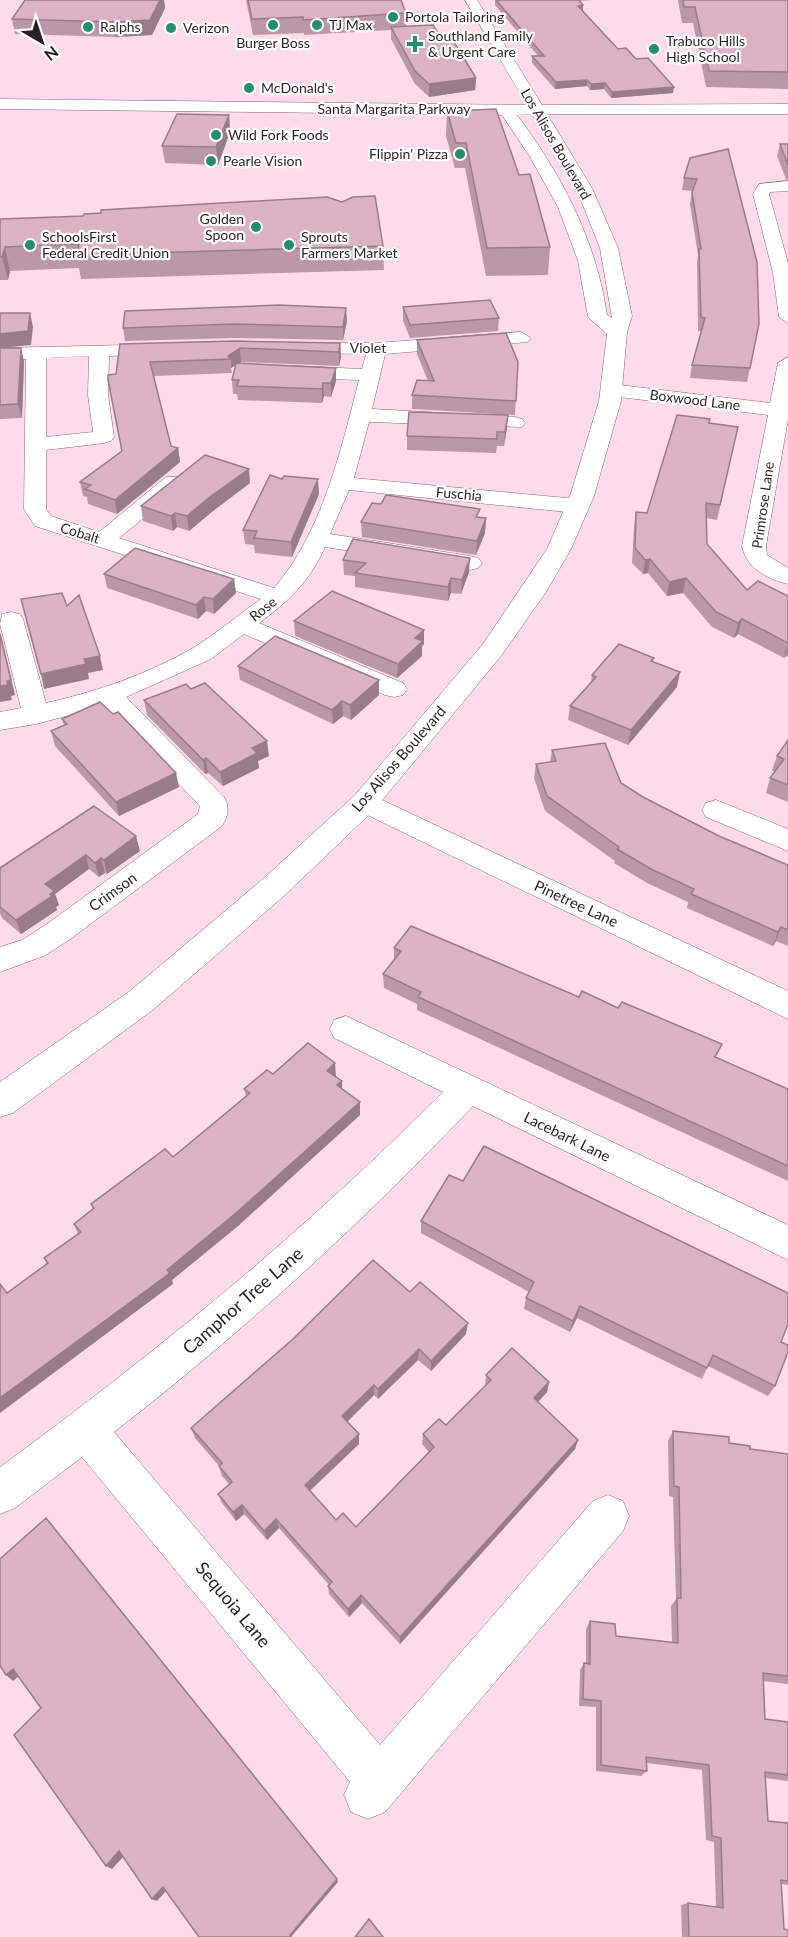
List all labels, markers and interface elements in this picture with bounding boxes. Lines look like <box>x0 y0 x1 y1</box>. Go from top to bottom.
place label: Portola Tailoring <box>405 8 504 25</box>
marker: Portola Tailoring <box>386 10 400 24</box>
north arrow <box>12 12 72 72</box>
place label: TJ Max <box>329 16 373 33</box>
place label: Ralphs <box>100 18 141 35</box>
marker: Burger Boss <box>266 18 280 32</box>
marker: TJ Max <box>310 18 324 32</box>
place label: Verizon <box>183 19 229 36</box>
marker: Ralphs <box>81 20 95 34</box>
marker: Verizon <box>164 21 178 35</box>
place label: Southland Family & Urgent Care <box>428 27 534 60</box>
place label: Trabuco Hills High School <box>666 32 745 65</box>
place label: Burger Boss <box>236 34 310 51</box>
marker: Southland Family & Urgent Care <box>406 35 424 53</box>
marker: Trabuco Hills High School <box>647 42 661 56</box>
text: N <box>41 43 63 65</box>
place label: McDonald's <box>261 79 334 96</box>
marker: McDonald's <box>242 81 256 95</box>
street label: Los Alisos Boulevard <box>518 85 595 202</box>
street label: Santa Margarita Parkway <box>318 100 471 117</box>
place label: Wild Fork Foods <box>228 126 329 143</box>
marker: Wild Fork Foods <box>209 128 223 142</box>
place label: Flippin' Pizza <box>369 145 448 162</box>
marker: Flippin' Pizza <box>453 147 467 161</box>
place label: Pearle Vision <box>223 152 302 169</box>
marker: Pearle Vision <box>204 154 218 168</box>
place label: Golden Spoon <box>200 210 244 243</box>
marker: Golden Spoon <box>249 220 263 234</box>
place label: SchoolsFirst Federal Credit Union <box>42 228 169 261</box>
place label: Sprouts Farmers Market <box>301 228 398 261</box>
marker: SchoolsFirst Federal Credit Union <box>23 238 37 252</box>
marker: Sprouts Farmers Market <box>282 238 296 252</box>
street label: Violet <box>350 339 386 356</box>
street label: Boxwood Lane <box>649 386 741 413</box>
street label: Primrose Lane <box>748 460 777 549</box>
street label: Fuschia <box>435 483 483 504</box>
street label: Cobalt <box>58 519 102 547</box>
street label: Rose <box>246 593 280 625</box>
street label: Los Alisos Boulevard <box>347 702 449 815</box>
street label: Crimson <box>85 868 140 915</box>
street label: Pinetree Lane <box>532 876 621 930</box>
street label: Lacebark Lane <box>521 1107 614 1165</box>
street label: Camphor Tree Lane <box>178 1242 307 1359</box>
street label: Sequoia Lane <box>192 1557 276 1652</box>

